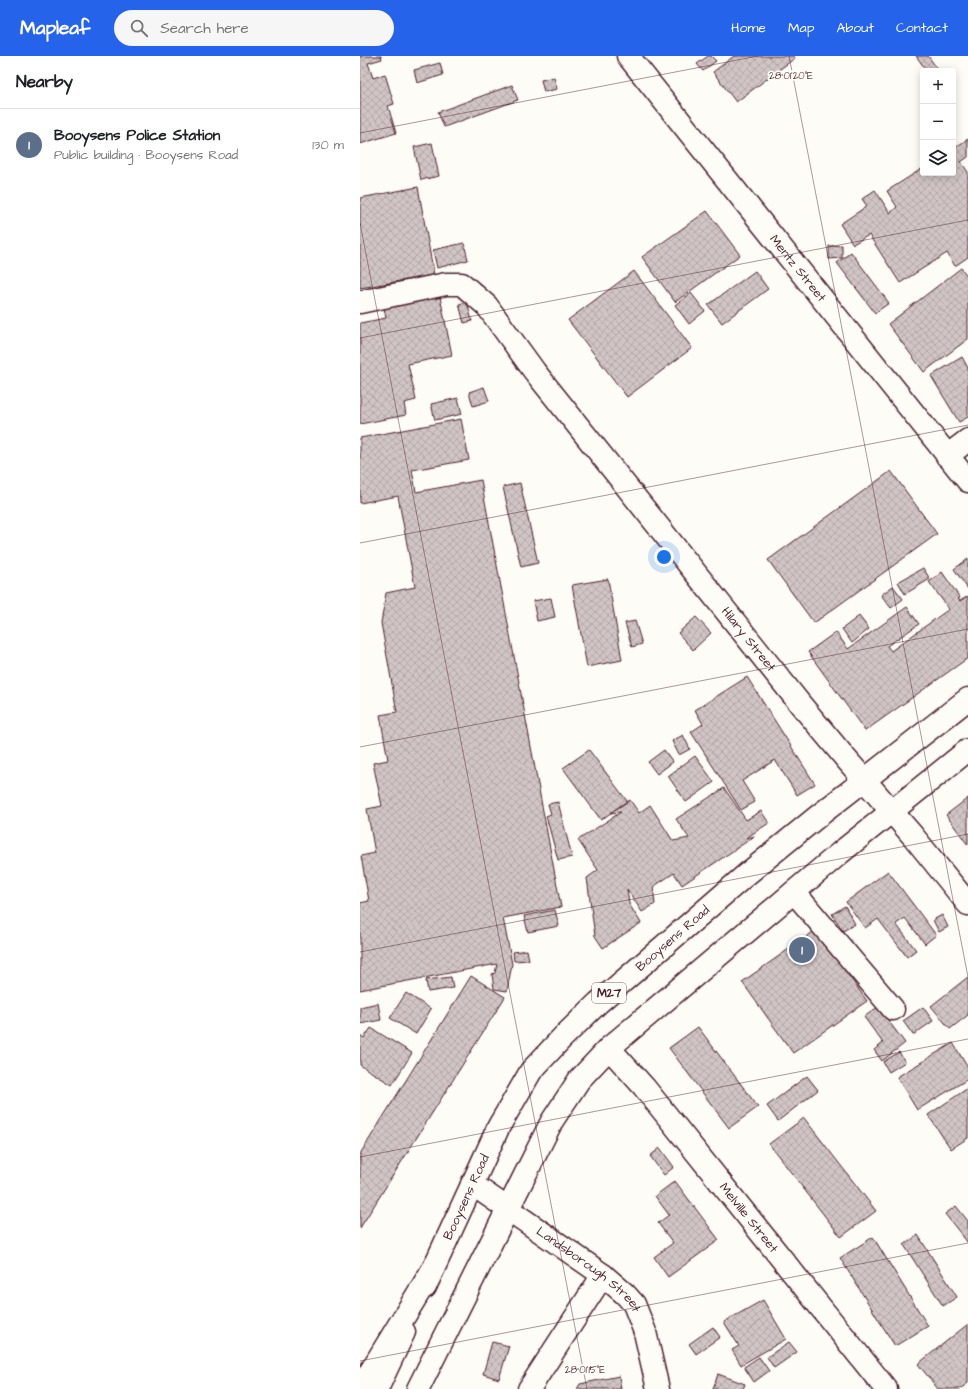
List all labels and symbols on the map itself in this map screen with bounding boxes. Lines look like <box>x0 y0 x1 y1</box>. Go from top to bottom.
text: 28°01'20"E <box>769 69 813 83</box>
street label: Mentz Street <box>765 231 831 306</box>
your location <box>654 547 674 567</box>
street label: Hilary Street <box>717 603 780 676</box>
street label: Booysens Road <box>632 901 714 976</box>
pin: 1 <box>789 935 815 965</box>
road number: M27 <box>592 983 626 1003</box>
street label: Booysens Road <box>439 1151 494 1243</box>
street label: Melville Street <box>715 1179 783 1257</box>
street label: Landsborough Street <box>533 1222 645 1315</box>
text: 28°01'15"E <box>565 1363 605 1377</box>

